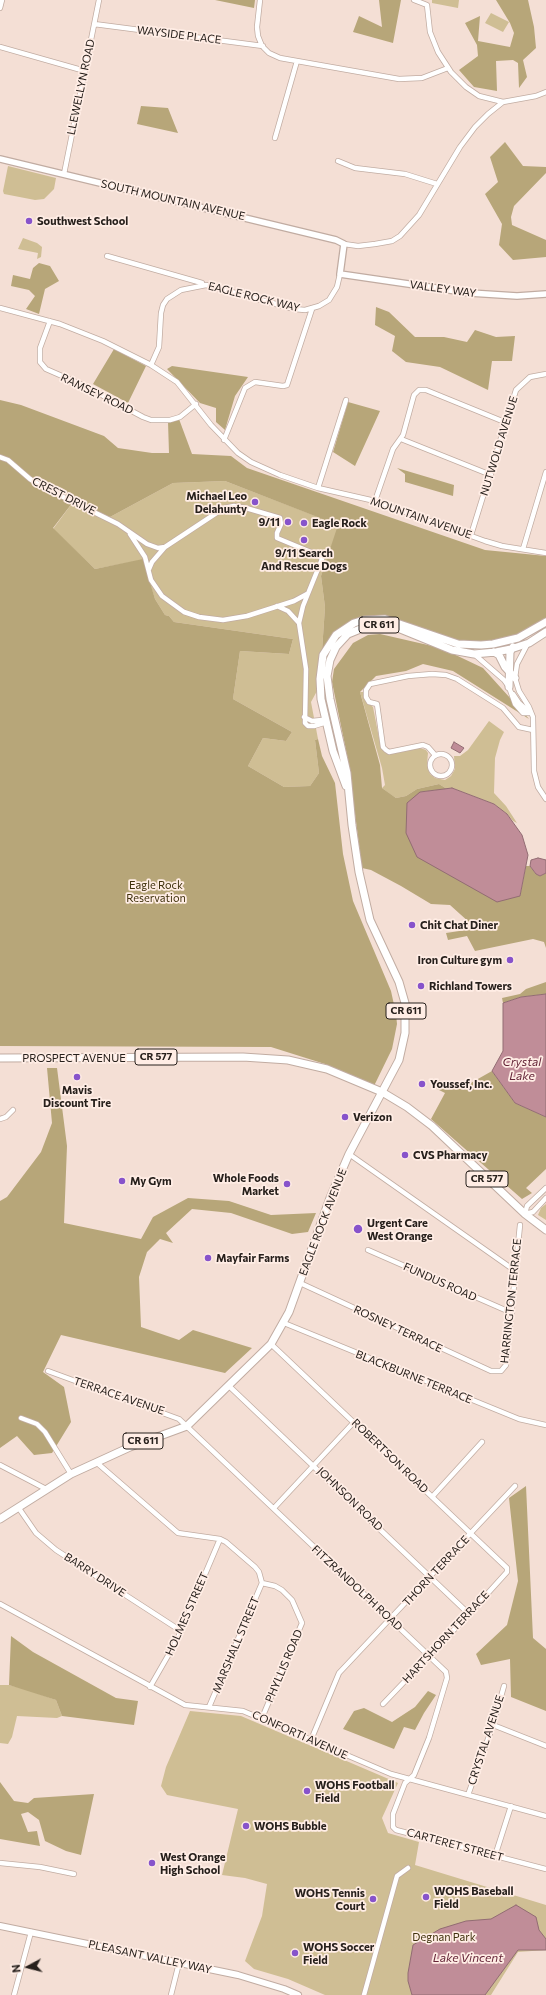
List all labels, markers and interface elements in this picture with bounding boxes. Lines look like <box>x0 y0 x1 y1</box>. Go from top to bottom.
street label: WAYSIDE PLACE <box>136 23 222 47</box>
street label: LLEWELLYN ROAD <box>64 38 98 136</box>
street label: SOUTH MOUNTAIN AVENUE <box>100 177 246 223</box>
place label: Southwest School <box>37 214 128 228</box>
marker: Southwest School <box>24 216 34 226</box>
street label: VALLEY WAY <box>409 278 477 300</box>
street label: EAGLE ROCK WAY <box>207 279 301 315</box>
street label: RAMSEY ROAD <box>58 371 136 417</box>
street label: NUTWOLD AVENUE <box>478 395 520 497</box>
street label: CREST DRIVE <box>30 474 98 518</box>
place label: Michael Leo Delahunty <box>186 489 247 515</box>
street label: MOUNTAIN AVENUE <box>368 494 474 542</box>
marker: Michael Leo Delahunty <box>250 497 260 507</box>
place label: 9/11 <box>258 515 280 529</box>
place label: Eagle Rock <box>312 516 367 530</box>
marker: 9/11 <box>283 517 293 527</box>
marker: Eagle Rock <box>299 518 309 528</box>
marker: 9/11 Search And Rescue Dogs <box>299 535 309 545</box>
place label: 9/11 Search And Rescue Dogs <box>261 546 347 572</box>
road number: CR 611 <box>359 617 399 633</box>
park label: Eagle Rock Reservation <box>126 878 186 904</box>
place label: Chit Chat Diner <box>420 918 498 932</box>
marker: Chit Chat Diner <box>407 920 417 930</box>
place label: Iron Culture gym <box>417 953 502 967</box>
marker: Iron Culture gym <box>505 955 515 965</box>
place label: Richland Towers <box>429 979 512 993</box>
marker: Richland Towers <box>416 981 426 991</box>
road number: CR 611 <box>386 1003 426 1019</box>
road number: CR 577 <box>135 1049 177 1065</box>
street label: PROSPECT AVENUE <box>22 1051 126 1065</box>
water label: Crystal Lake <box>503 1055 541 1083</box>
marker: Mavis Discount Tire <box>72 1072 82 1082</box>
place label: Youssef, Inc. <box>430 1077 492 1091</box>
marker: Youssef, Inc. <box>417 1079 427 1089</box>
place label: Mavis Discount Tire <box>43 1083 111 1109</box>
place label: Verizon <box>353 1110 392 1124</box>
marker: Verizon <box>340 1112 350 1122</box>
place label: CVS Pharmacy <box>413 1148 487 1162</box>
marker: CVS Pharmacy <box>400 1150 410 1160</box>
street label: EAGLE ROCK AVENUE <box>296 1167 350 1277</box>
place label: Whole Foods Market <box>213 1171 279 1197</box>
road number: CR 577 <box>466 1171 508 1187</box>
place label: My Gym <box>130 1174 172 1188</box>
marker: My Gym <box>117 1176 127 1186</box>
marker: Whole Foods Market <box>282 1179 292 1189</box>
place label: Urgent Care West Orange <box>367 1216 433 1242</box>
marker: Urgent Care West Orange <box>352 1223 364 1235</box>
street label: HARRINGTON TERRACE <box>498 1238 524 1364</box>
place label: Mayfair Farms <box>216 1251 289 1265</box>
marker: Mayfair Farms <box>203 1253 213 1263</box>
street label: FUNDUS ROAD <box>401 1260 479 1304</box>
street label: ROSNEY TERRACE <box>352 1303 444 1355</box>
street label: BLACKBURNE TERRACE <box>354 1348 474 1406</box>
street label: TERRACE AVENUE <box>72 1374 166 1418</box>
street label: ROBERTSON ROAD <box>349 1416 431 1496</box>
road number: CR 611 <box>123 1433 163 1449</box>
street label: JOHNSON ROAD <box>314 1464 386 1534</box>
street label: THORN TERRACE <box>400 1533 472 1609</box>
street label: FITZRANDOLPH ROAD <box>309 1543 405 1633</box>
street label: BARRY DRIVE <box>62 1550 128 1600</box>
street label: HOLMES STREET <box>163 1570 211 1658</box>
street label: HARTSHORN TERRACE <box>400 1588 492 1686</box>
street label: MARSHALL STREET <box>210 1595 262 1695</box>
street label: PHYLLIS ROAD <box>263 1627 305 1705</box>
street label: CRYSTAL AVENUE <box>465 1693 507 1787</box>
street label: CONFORTI AVENUE <box>250 1708 350 1762</box>
place label: WOHS Football Field <box>315 1778 394 1804</box>
marker: WOHS Football Field <box>302 1786 312 1796</box>
place label: WOHS Bubble <box>254 1819 327 1833</box>
marker: WOHS Bubble <box>241 1821 251 1831</box>
street label: CARTERET STREET <box>405 1826 505 1864</box>
place label: West Orange High School <box>160 1850 226 1876</box>
marker: West Orange High School <box>147 1858 157 1868</box>
place label: WOHS Baseball Field <box>434 1884 513 1910</box>
place label: WOHS Tennis Court <box>295 1886 365 1912</box>
marker: WOHS Baseball Field <box>421 1892 431 1902</box>
marker: WOHS Tennis Court <box>368 1894 378 1904</box>
park label: Degnan Park <box>412 1930 476 1944</box>
street label: PLEASANT VALLEY WAY <box>87 1937 213 1977</box>
place label: WOHS Soccer Field <box>303 1940 374 1966</box>
north arrow <box>8 1947 48 1987</box>
marker: WOHS Soccer Field <box>290 1948 300 1958</box>
water label: Lake Vincent <box>433 1951 503 1965</box>
text: N <box>9 1964 23 1973</box>

